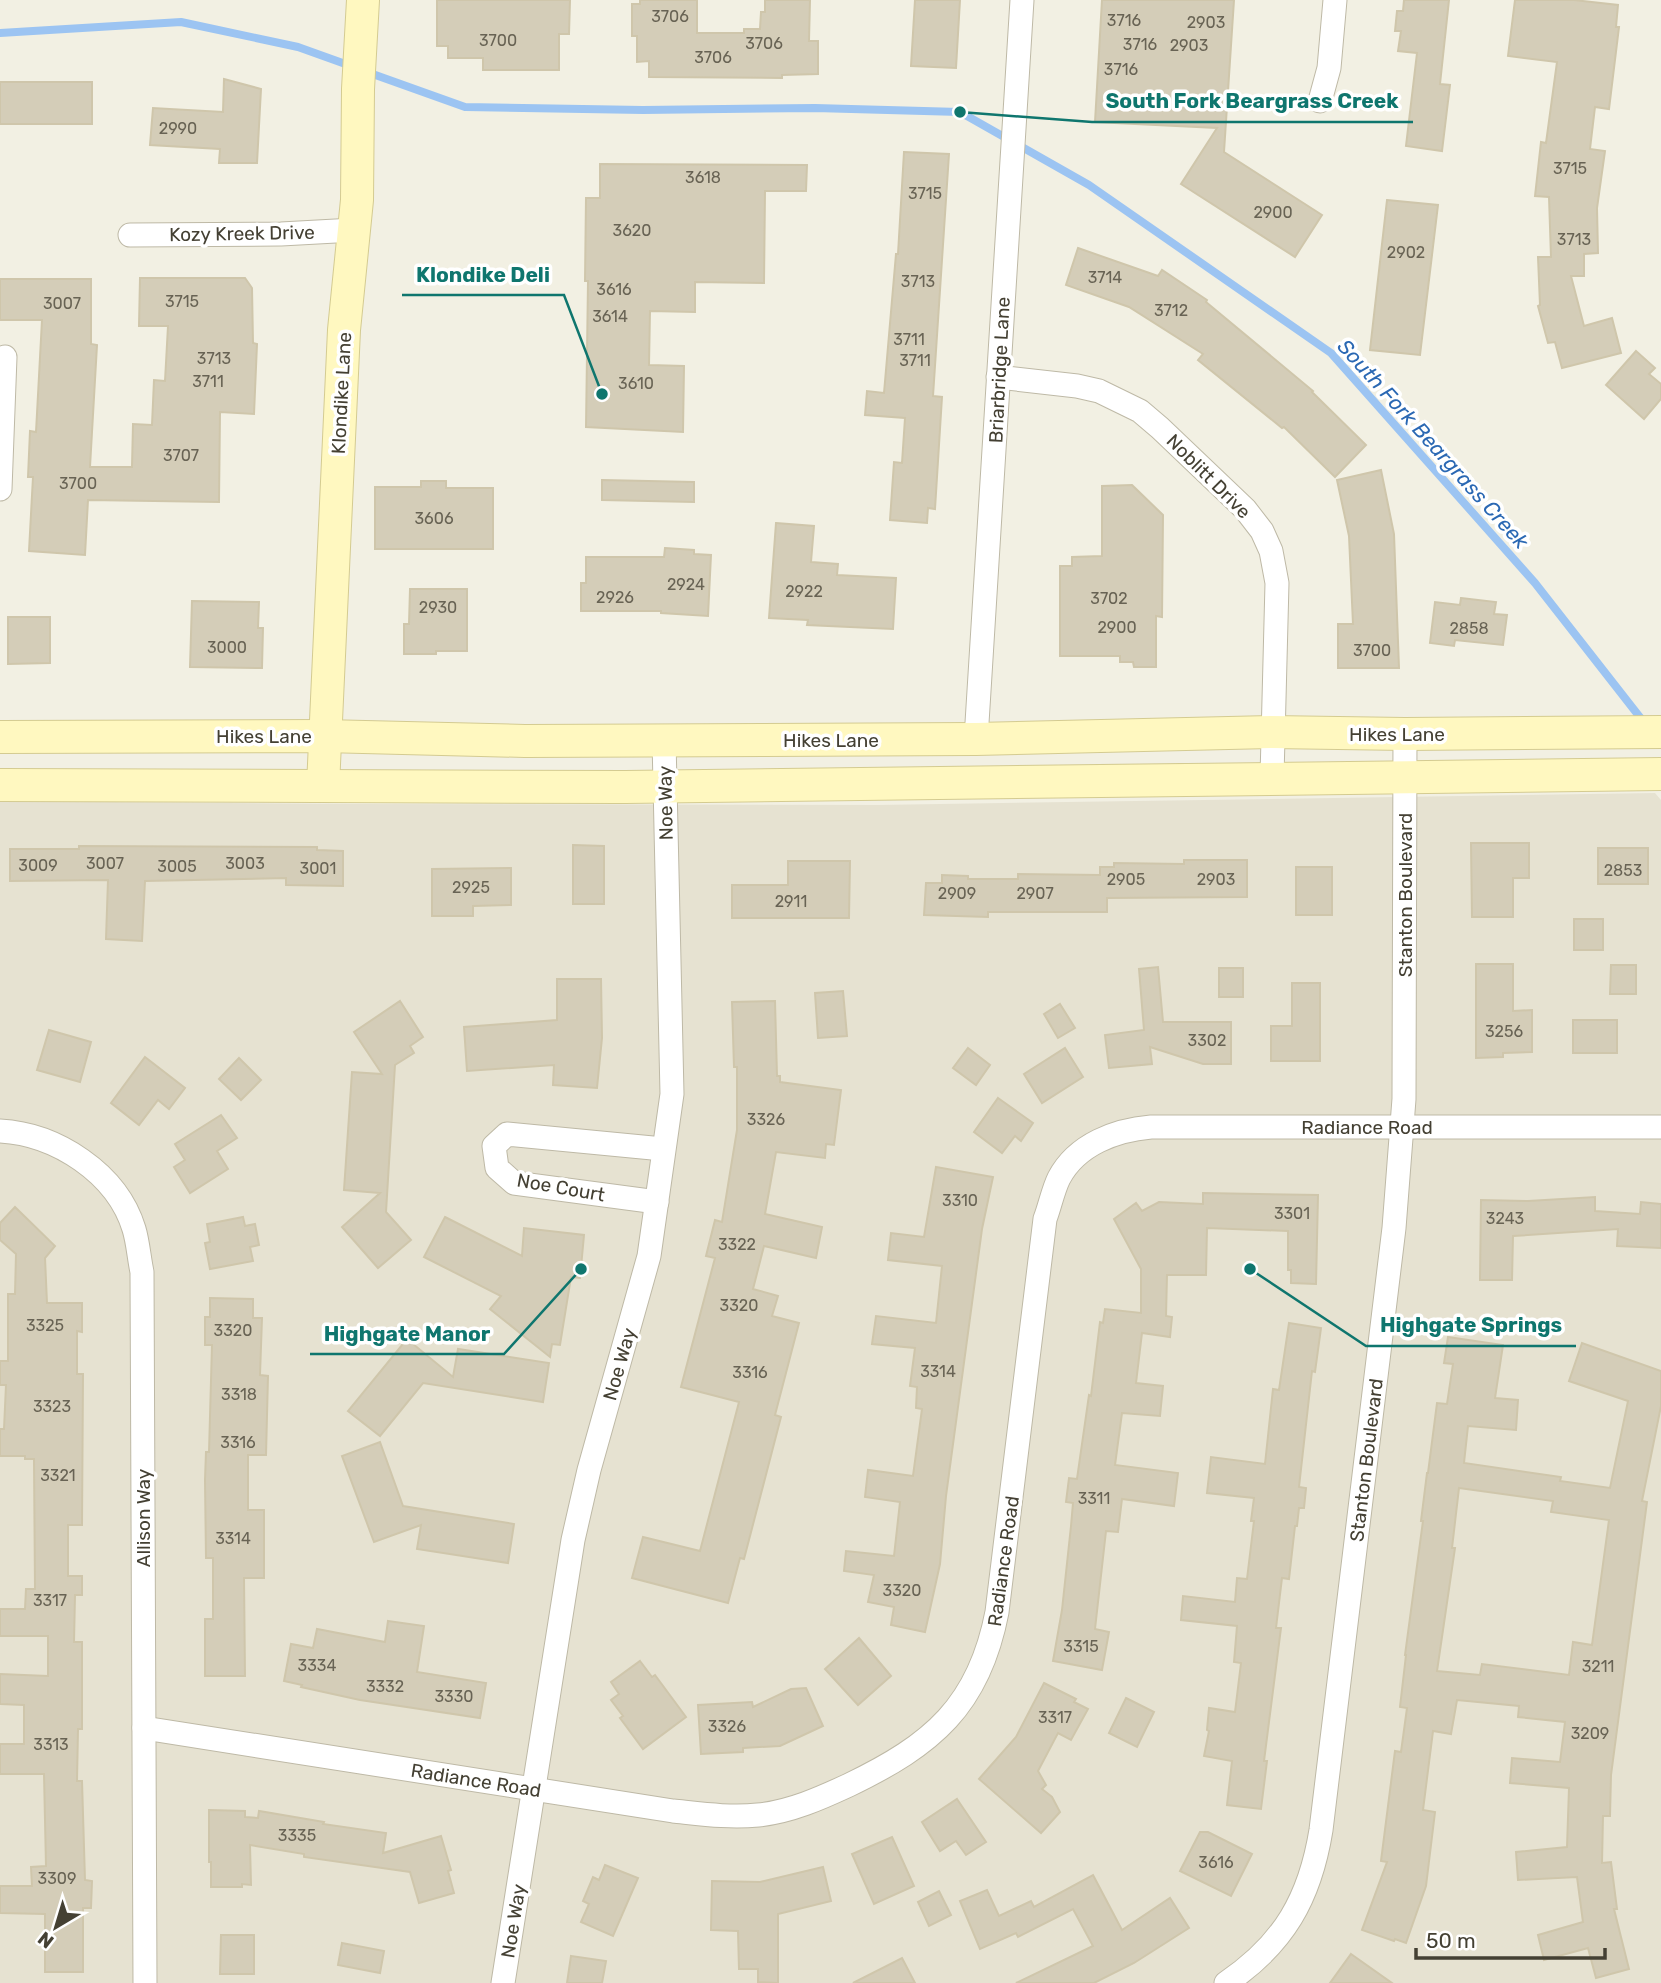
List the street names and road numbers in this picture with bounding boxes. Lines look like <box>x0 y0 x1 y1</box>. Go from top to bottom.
street label: Kozy Kreek Drive <box>169 221 315 246</box>
street label: Briarbridge Lane <box>984 296 1015 444</box>
street label: Klondike Lane <box>327 331 356 455</box>
street label: Noblitt Drive <box>1162 429 1256 523</box>
street label: Hikes Lane <box>1349 723 1445 746</box>
street label: Hikes Lane <box>216 725 312 748</box>
street label: Hikes Lane <box>783 729 879 752</box>
street label: Noe Way <box>653 765 678 841</box>
street label: Stanton Boulevard <box>1394 813 1417 977</box>
street label: Radiance Road <box>1301 1116 1433 1139</box>
street label: Noe Court <box>515 1168 607 1207</box>
street label: Noe Way <box>598 1325 641 1403</box>
street label: Stanton Boulevard <box>1345 1377 1388 1543</box>
street label: Allison Way <box>132 1469 155 1567</box>
street label: Radiance Road <box>983 1494 1024 1628</box>
street label: Radiance Road <box>409 1759 543 1802</box>
street label: Noe Way <box>496 1882 531 1960</box>

